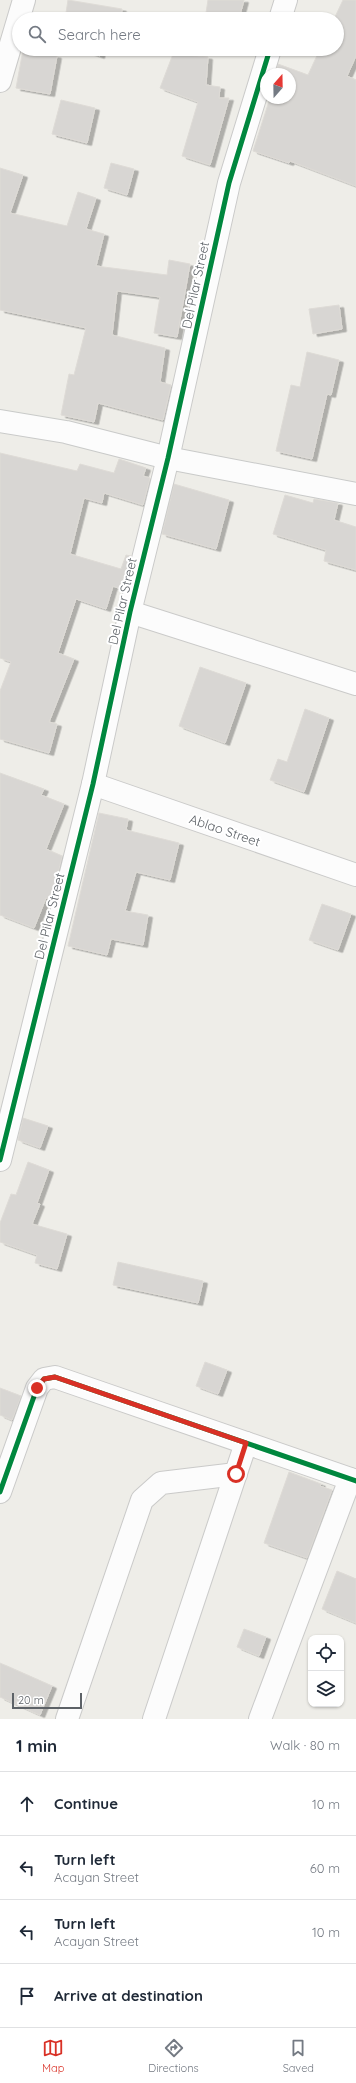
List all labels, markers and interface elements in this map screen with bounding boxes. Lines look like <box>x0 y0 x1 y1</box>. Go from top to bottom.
search box <box>12 12 344 56</box>
icon: search <box>26 23 48 45</box>
text: Search here <box>58 25 141 44</box>
north arrow <box>260 68 296 104</box>
street label: Del Pilar Street <box>178 240 212 330</box>
street label: Del Pilar Street <box>104 556 140 646</box>
street label: Ablao Street <box>187 810 263 850</box>
street label: Del Pilar Street <box>30 871 68 961</box>
route end <box>28 1379 46 1397</box>
route start <box>227 1465 245 1483</box>
map controls <box>308 1635 344 1707</box>
button: locate <box>308 1635 344 1671</box>
button: layers <box>308 1671 344 1707</box>
scale bar <box>12 1691 82 1710</box>
text: 20 m <box>18 1693 44 1707</box>
text: 1 min <box>16 1735 57 1756</box>
text: Walk · 80 m <box>270 1737 340 1753</box>
icon: ahead <box>16 1793 38 1815</box>
text: Continue <box>54 1794 118 1813</box>
text: 10 m <box>312 1796 340 1812</box>
text: Turn left <box>54 1850 116 1869</box>
icon: left <box>16 1857 38 1879</box>
text: 60 m <box>310 1860 340 1876</box>
text: Acayan Street <box>54 1869 139 1885</box>
text: Turn left <box>54 1914 116 1933</box>
icon: left <box>16 1921 38 1943</box>
text: 10 m <box>312 1924 340 1940</box>
text: Acayan Street <box>54 1933 139 1949</box>
icon: arrive <box>16 1985 38 2007</box>
text: Arrive at destination <box>54 1986 203 2005</box>
tab: Map <box>42 2037 64 2075</box>
tab: Directions <box>148 2037 199 2075</box>
tab: Saved <box>283 2037 314 2075</box>

